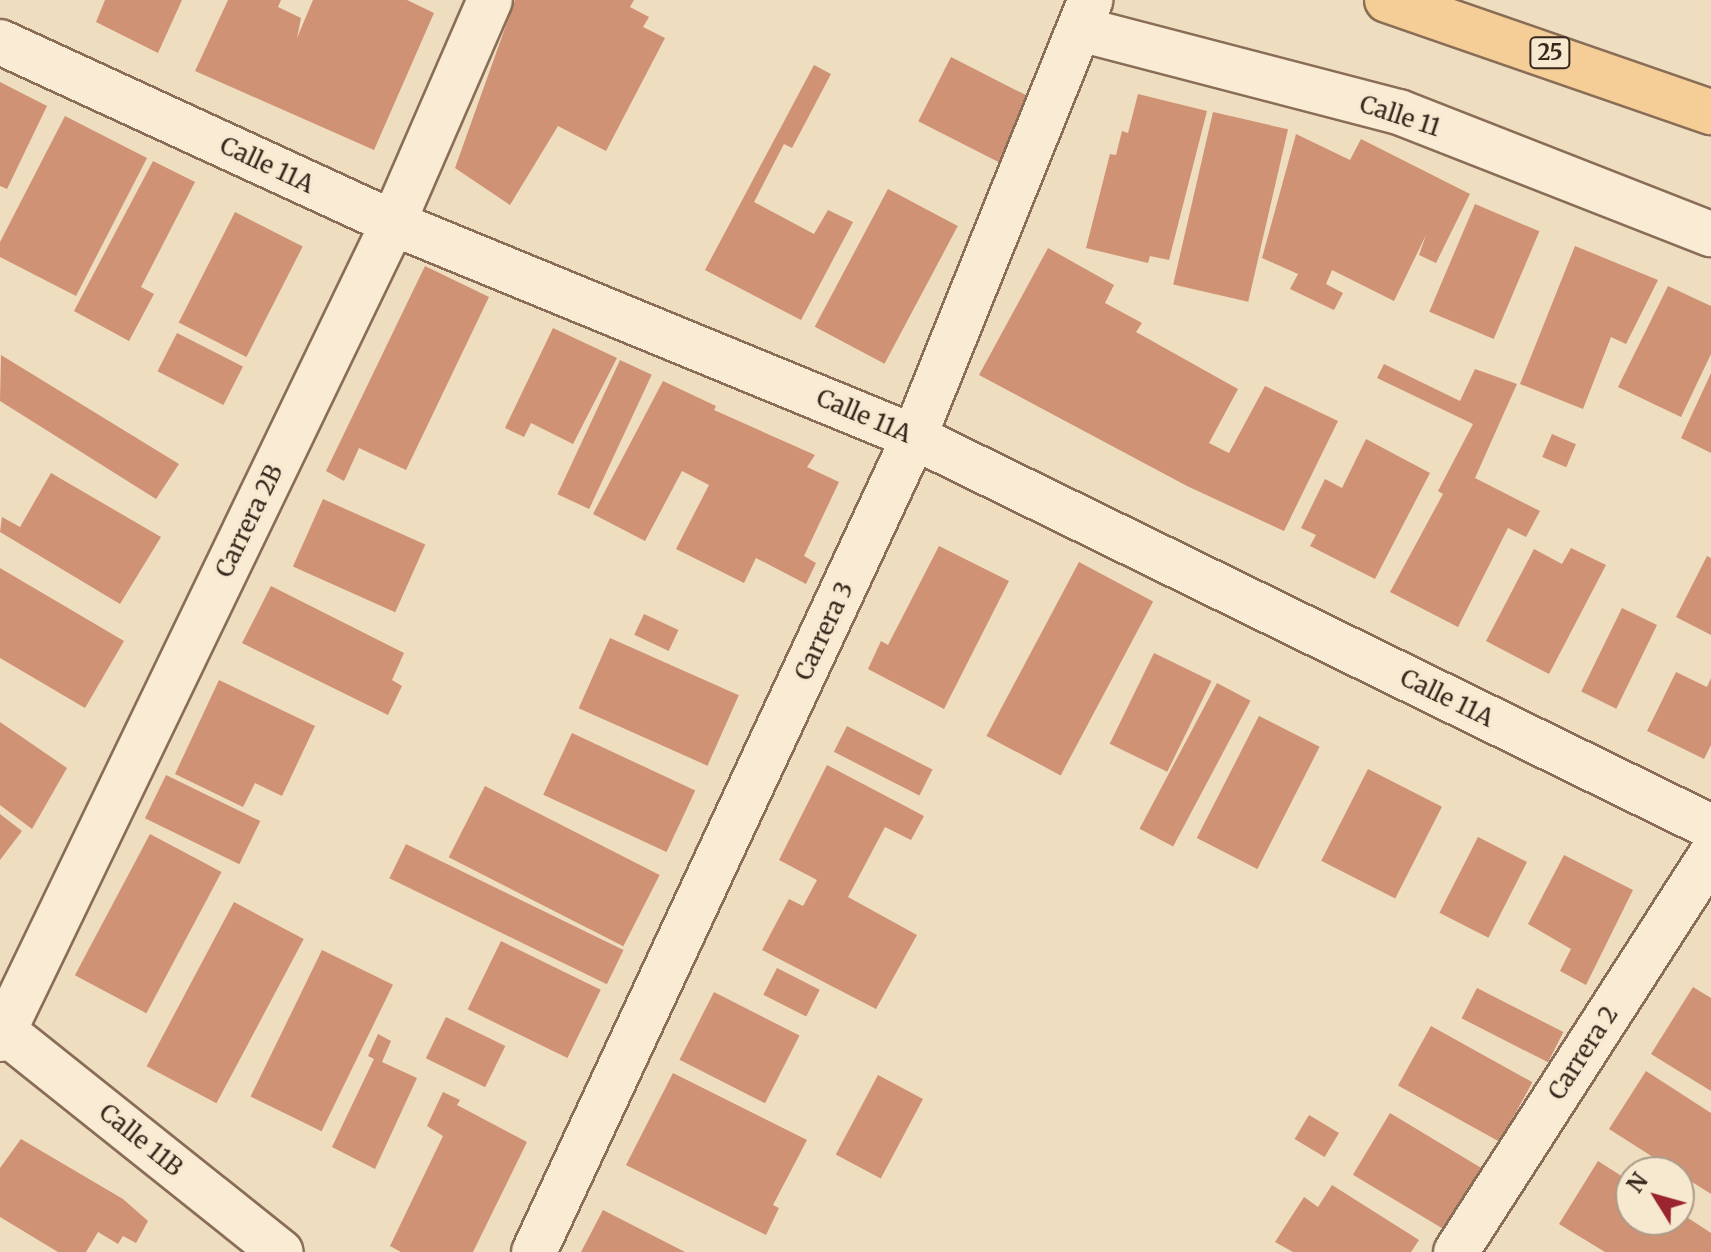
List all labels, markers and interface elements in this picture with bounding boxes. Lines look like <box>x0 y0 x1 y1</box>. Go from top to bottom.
road number: 25 <box>1528 35 1572 71</box>
street label: Calle 11 <box>1356 89 1444 143</box>
street label: Calle 11A <box>215 131 319 199</box>
street label: Calle 11A <box>812 383 916 449</box>
street label: Carrera 2B <box>209 460 289 582</box>
street label: Carrera 3 <box>789 577 859 685</box>
street label: Calle 11A <box>1396 663 1498 733</box>
street label: Carrera 2 <box>1542 1001 1624 1105</box>
street label: Calle 11B <box>94 1098 188 1182</box>
north arrow <box>1615 1156 1695 1236</box>
text: N <box>1621 1167 1654 1198</box>

